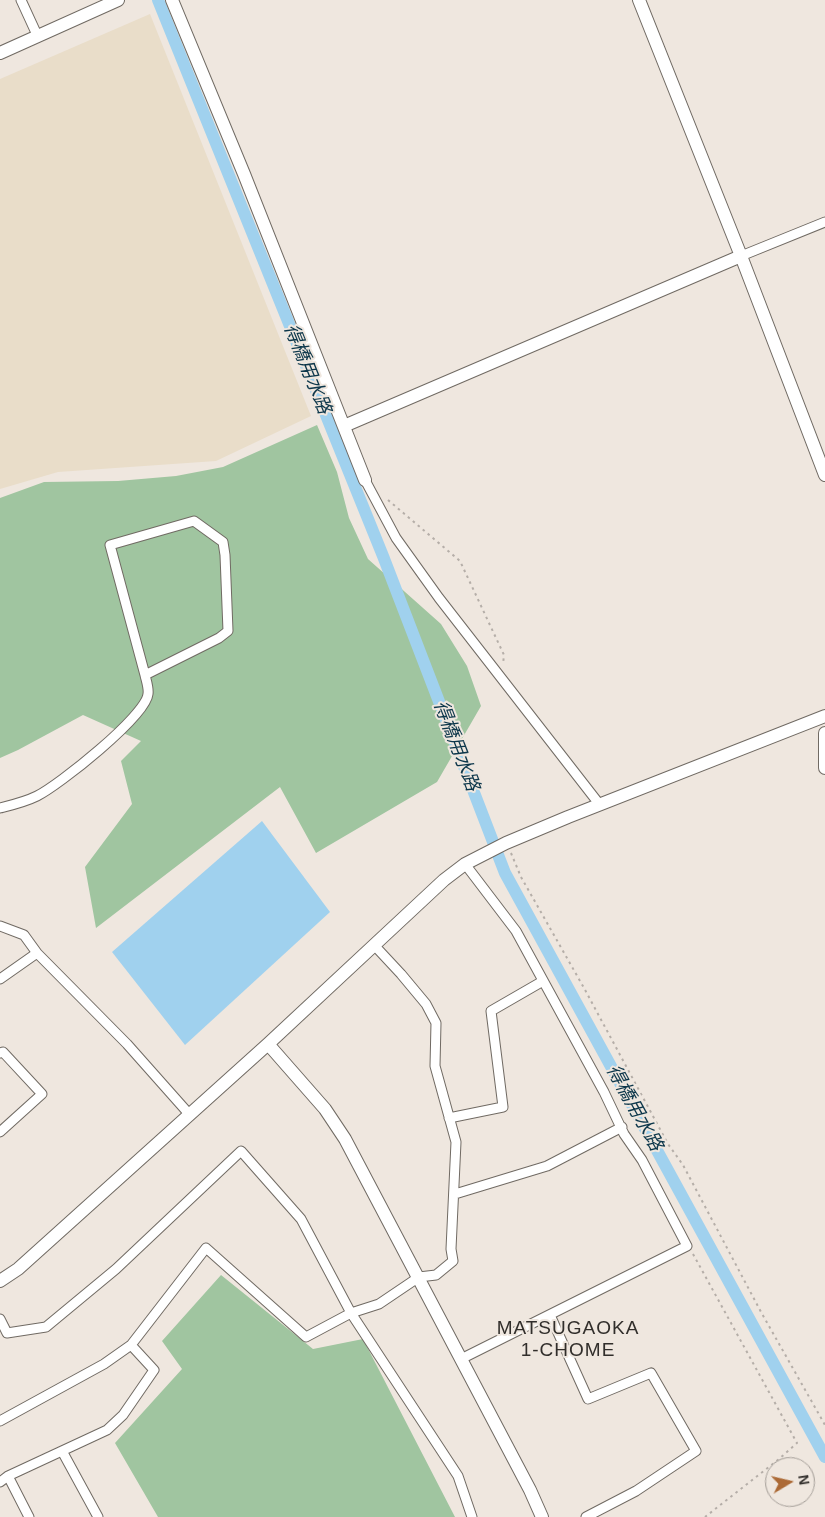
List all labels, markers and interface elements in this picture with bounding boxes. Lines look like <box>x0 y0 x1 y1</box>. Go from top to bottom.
water label: 得橋用水路 <box>279 321 335 417</box>
water label: 得橋用水路 <box>428 698 484 794</box>
water label: 得橋用水路 <box>601 1061 667 1155</box>
district label: MATSUGAOKA 1-CHOME <box>495 1318 641 1362</box>
north arrow <box>765 1457 815 1507</box>
text: N <box>795 1474 813 1486</box>

